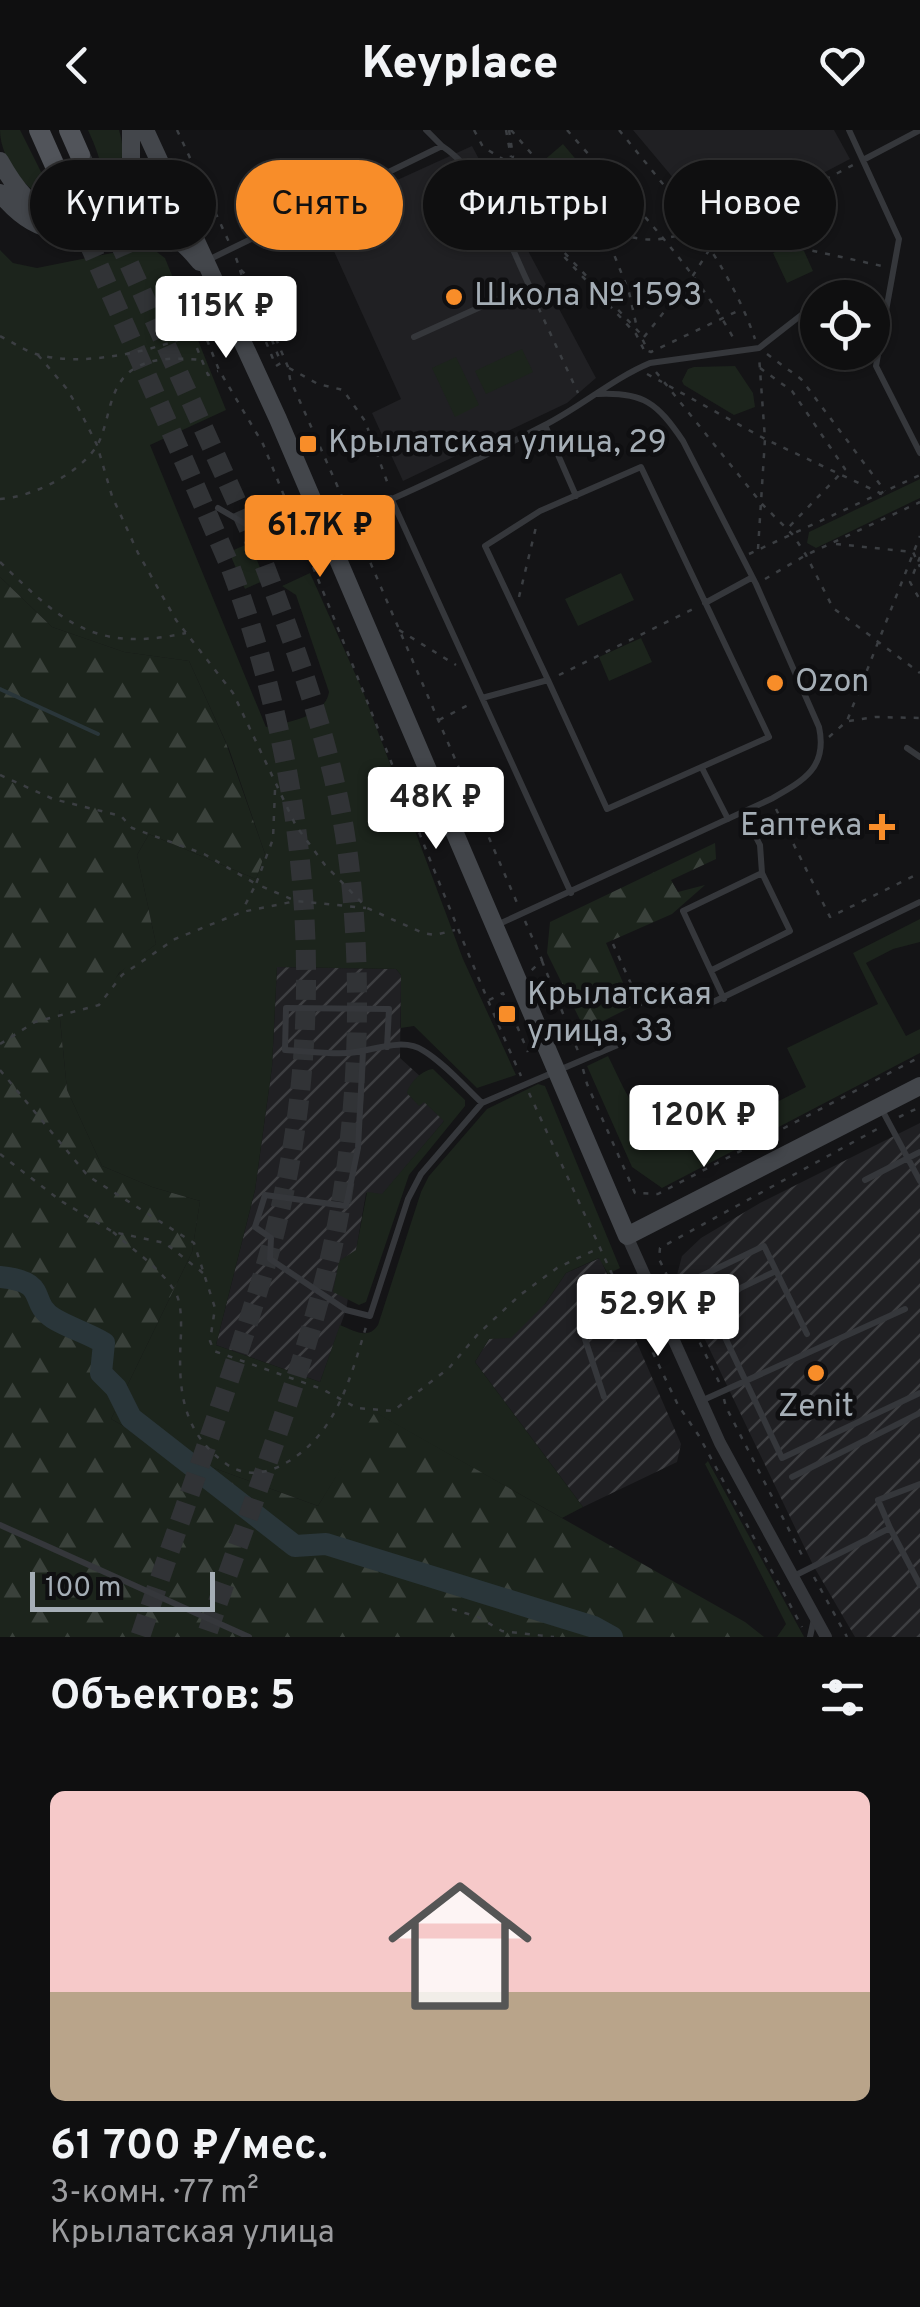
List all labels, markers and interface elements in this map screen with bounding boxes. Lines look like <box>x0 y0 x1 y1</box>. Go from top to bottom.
text: Keyplace <box>362 37 558 94</box>
icon: back <box>50 38 105 93</box>
icon: heart <box>815 38 870 93</box>
chip: Купить <box>30 160 216 250</box>
chip: Снять <box>236 160 403 250</box>
chip: Фильтры <box>423 160 644 250</box>
chip: Новое <box>664 160 836 250</box>
pin: 115K ₽ <box>145 276 307 361</box>
place label: Школа № 1593 <box>474 277 702 317</box>
map controls <box>800 280 890 370</box>
button: locate <box>800 280 890 370</box>
marker: Школа № 1593 <box>443 286 465 308</box>
text: 115K ₽ <box>178 288 274 328</box>
place label: Крылатская улица, 29 <box>328 424 667 464</box>
marker: Крылатская улица, 29 <box>297 433 319 455</box>
pin: 61.7K ₽ <box>228 495 412 580</box>
text: 61.7K ₽ <box>267 507 373 547</box>
place label: Ozon <box>795 663 869 703</box>
marker: Ozon <box>764 672 786 694</box>
pin: 48K ₽ <box>366 767 506 852</box>
text: 48K ₽ <box>390 779 482 819</box>
place label: Еаптека <box>740 807 862 847</box>
marker: Еаптека <box>871 816 893 838</box>
place label: Крылатская улица, 33 <box>527 976 712 1053</box>
marker: Крылатская улица, 33 <box>496 1003 518 1025</box>
pin: 120K ₽ <box>623 1085 785 1170</box>
text: 120K ₽ <box>651 1097 757 1137</box>
pin: 52.9K ₽ <box>566 1274 750 1359</box>
text: 52.9K ₽ <box>599 1286 717 1326</box>
marker: Zenit <box>805 1362 827 1384</box>
place label: Zenit <box>778 1388 854 1428</box>
scale bar <box>30 1567 215 1612</box>
text: 100 m <box>45 1571 121 1607</box>
icon: filters <box>815 1670 870 1725</box>
text: Объектов: 5 <box>50 1671 296 1724</box>
icon: home <box>370 1856 550 2036</box>
text: 61 700 ₽/мес. <box>50 2121 328 2174</box>
text: 3-комн. · 77 m² <box>50 2174 259 2214</box>
text: Крылатская улица <box>50 2214 335 2254</box>

